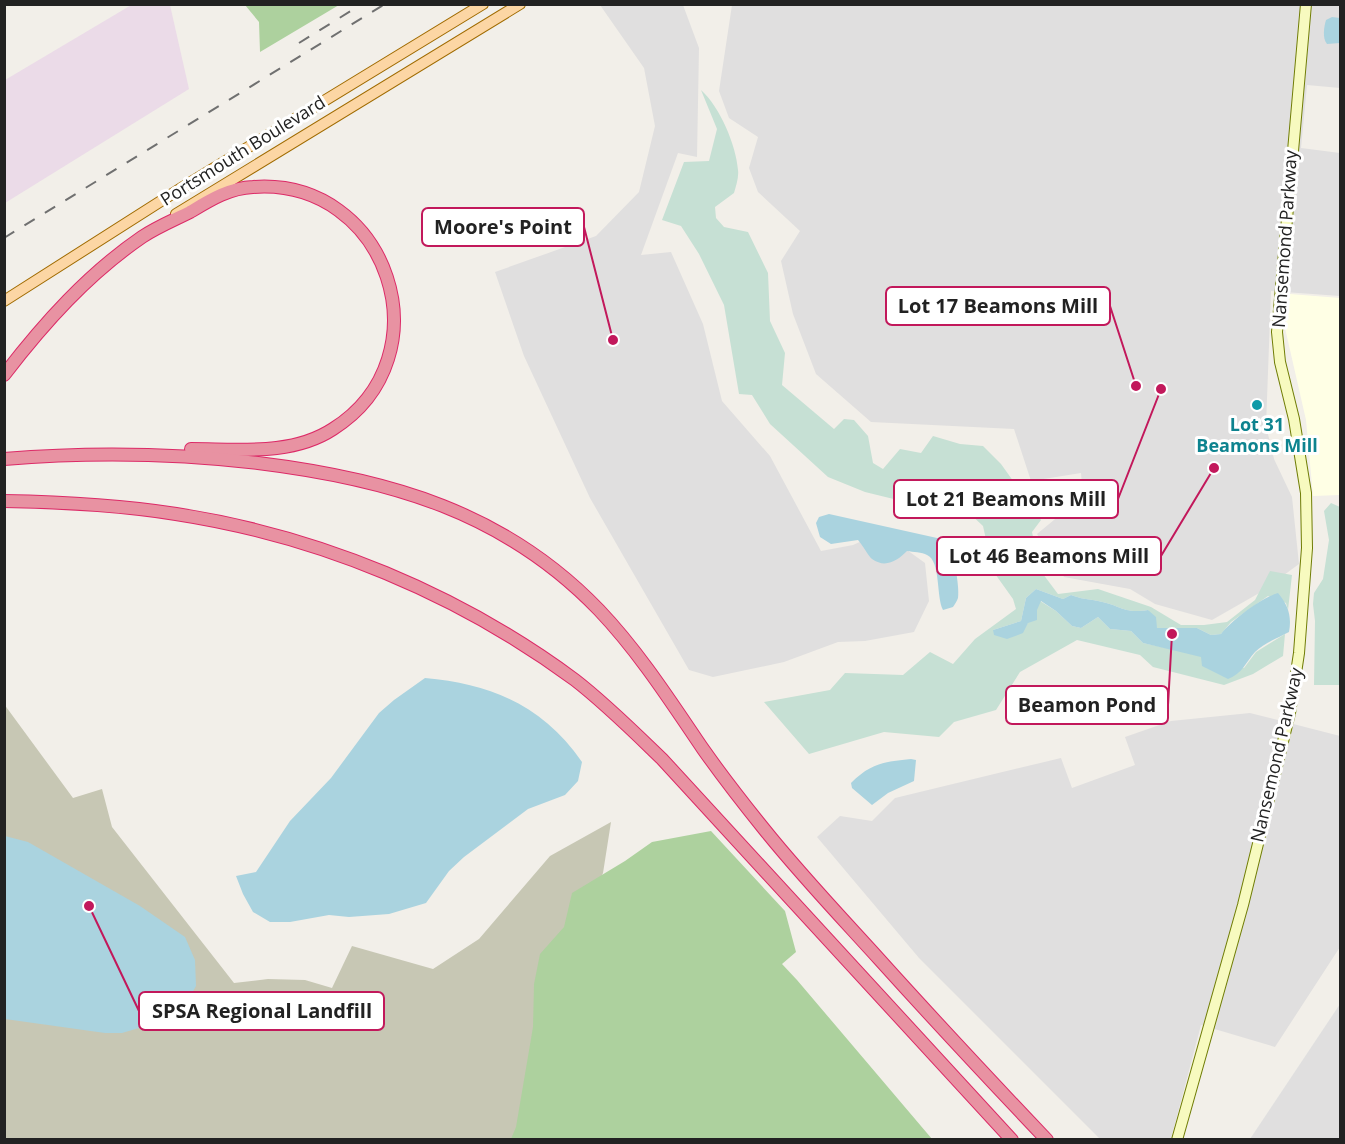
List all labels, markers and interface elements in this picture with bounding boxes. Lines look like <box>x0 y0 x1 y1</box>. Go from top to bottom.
street label: Portsmouth Boulevard <box>155 90 329 211</box>
street label: Nansemond Parkway <box>1266 148 1302 329</box>
callout: Moore's Point <box>422 208 584 246</box>
text: Moore's Point <box>434 213 572 240</box>
callout: Lot 17 Beamons Mill <box>886 287 1110 325</box>
text: Lot 17 Beamons Mill <box>898 292 1098 319</box>
marker: Lot 31 Beamons Mill <box>1250 398 1264 412</box>
place label: Lot 31 Beamons Mill <box>1196 412 1318 457</box>
callout: Lot 21 Beamons Mill <box>894 480 1118 518</box>
text: Lot 21 Beamons Mill <box>906 485 1106 512</box>
callout: Lot 46 Beamons Mill <box>937 537 1161 575</box>
text: Lot 46 Beamons Mill <box>949 542 1149 569</box>
street label: Nansemond Parkway <box>1244 664 1308 844</box>
callout: Beamon Pond <box>1006 686 1168 724</box>
text: Beamon Pond <box>1018 691 1156 718</box>
callout: SPSA Regional Landfill <box>139 992 384 1030</box>
text: SPSA Regional Landfill <box>152 997 372 1024</box>

